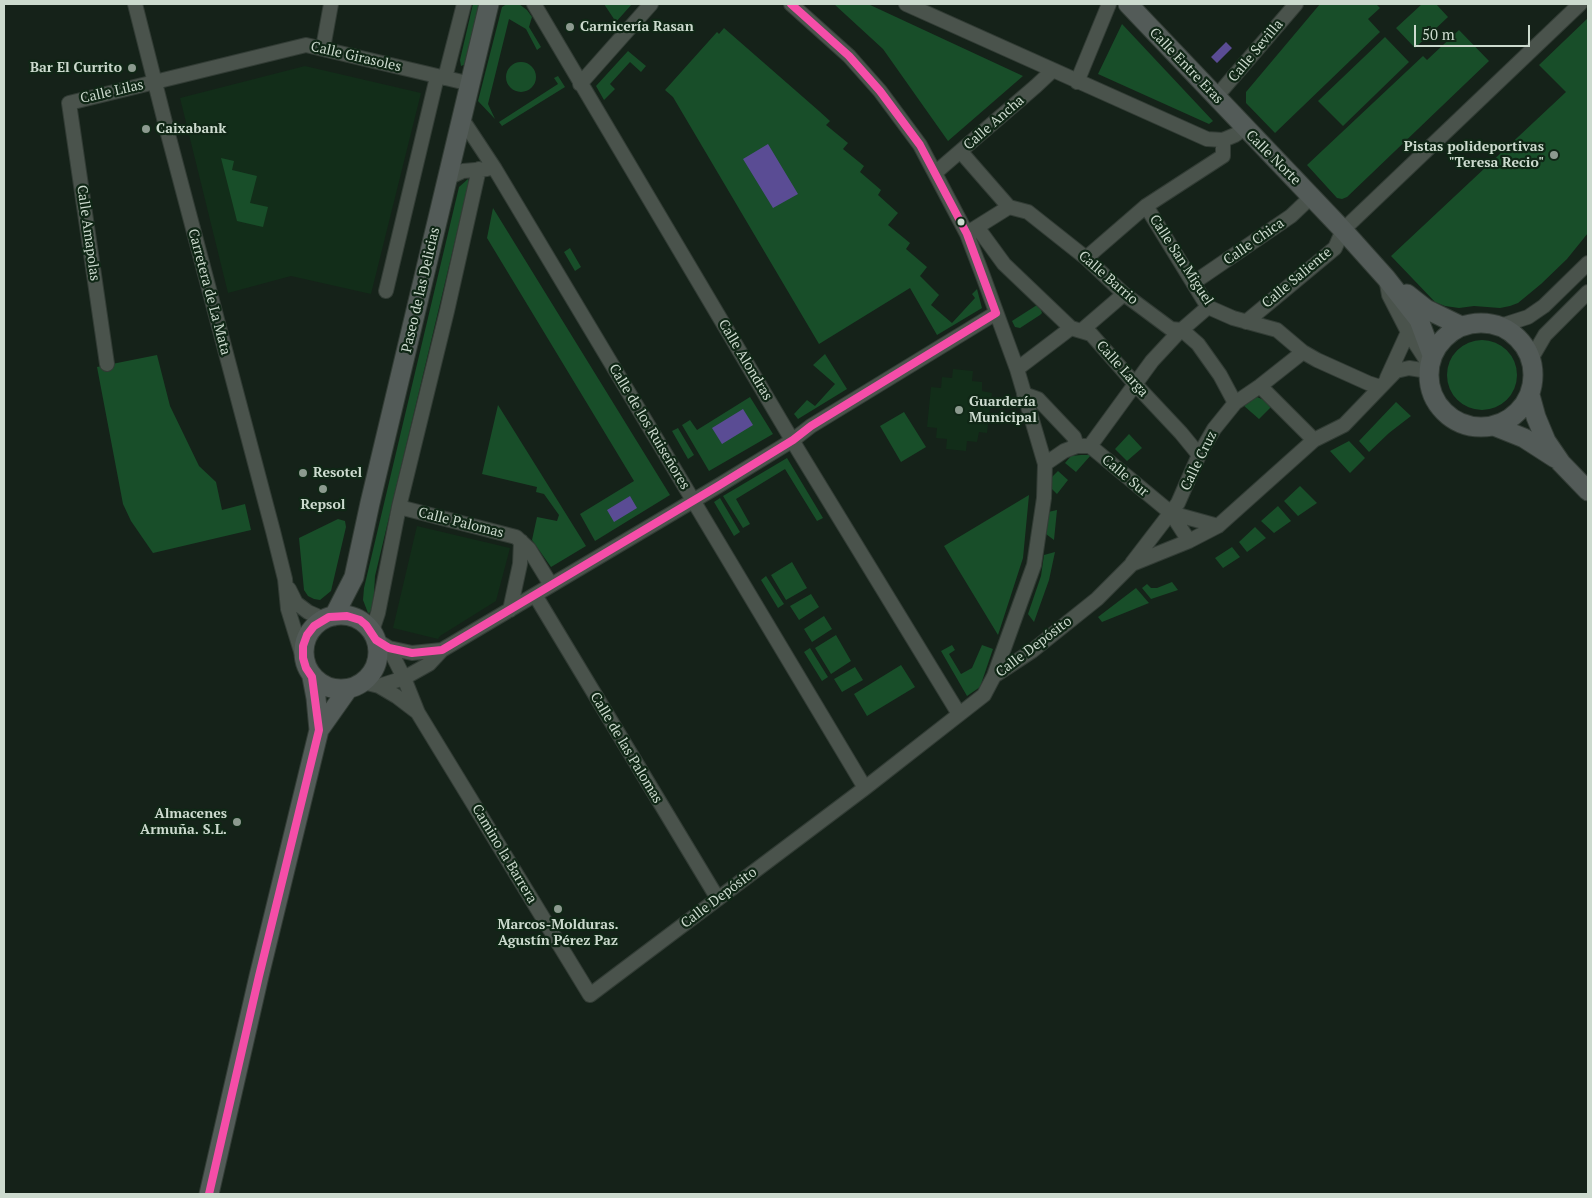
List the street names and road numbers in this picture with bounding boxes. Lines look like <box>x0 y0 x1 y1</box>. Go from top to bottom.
street label: Calle Sevilla <box>1225 16 1287 86</box>
street label: Calle Entre Eras <box>1146 25 1226 107</box>
street label: Calle Girasoles <box>309 38 403 76</box>
street label: Calle Lilas <box>79 77 145 107</box>
street label: Calle Ancha <box>960 92 1028 154</box>
street label: Calle Norte <box>1242 127 1304 189</box>
street label: Calle Amapolas <box>73 184 103 282</box>
street label: Calle San Miguel <box>1146 212 1216 308</box>
street label: Calle Chica <box>1221 215 1287 269</box>
street label: Paseo de las Delicias <box>398 226 444 354</box>
street label: Carretera de La Mata <box>184 227 234 357</box>
street label: Calle Saliente <box>1259 244 1335 312</box>
street label: Calle Barrio <box>1075 248 1141 308</box>
street label: Calle Alondras <box>714 317 776 403</box>
street label: Calle Larga <box>1092 338 1152 400</box>
street label: Calle de los Ruiseñores <box>605 361 693 493</box>
street label: Calle Cruz <box>1177 428 1221 494</box>
street label: Calle Sur <box>1098 452 1152 500</box>
street label: Calle Palomas <box>417 504 505 542</box>
street label: Calle Depósito <box>993 613 1075 681</box>
street label: Calle de las Palomas <box>586 689 666 807</box>
street label: Camino la Barrera <box>468 801 540 907</box>
street label: Calle Depósito <box>678 864 760 932</box>

